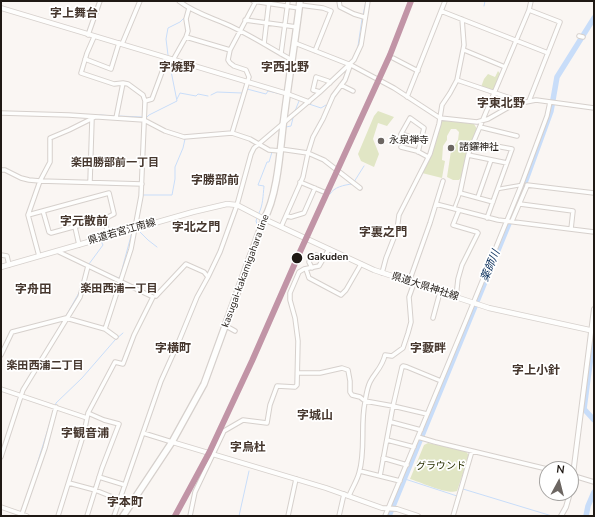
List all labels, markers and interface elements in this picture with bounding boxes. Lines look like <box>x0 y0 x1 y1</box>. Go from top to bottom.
district label: 字上舞台 <box>50 7 98 21</box>
district label: 字焼野 <box>159 61 195 75</box>
district label: 字西北野 <box>261 61 309 75</box>
district label: 字東北野 <box>477 97 525 111</box>
place label: 永泉禅寺 <box>389 135 429 147</box>
marker: 永泉禅寺 <box>376 136 386 146</box>
place label: 諸鑃神社 <box>459 142 499 154</box>
marker: 諸鑃神社 <box>446 143 456 153</box>
district label: 楽田勝部前一丁目 <box>71 156 159 170</box>
district label: 字勝部前 <box>191 174 239 188</box>
street label: kasugai-kakamigahara line <box>220 213 272 329</box>
district label: 字元散前 <box>60 215 108 229</box>
street label: 県道若宮江南線 <box>87 217 157 247</box>
district label: 字北之門 <box>172 221 220 235</box>
district label: 字裏之門 <box>359 226 407 240</box>
water label: 薬師川 <box>479 248 503 284</box>
marker: Gakuden <box>290 251 304 265</box>
place label: Gakuden <box>307 252 348 264</box>
street label: 県道大県神社線 <box>390 270 460 304</box>
district label: 楽田西浦一丁目 <box>81 282 157 296</box>
district label: 字舟田 <box>15 283 51 297</box>
district label: 字横町 <box>155 342 191 356</box>
district label: 字藪畔 <box>410 342 446 356</box>
district label: 楽田西浦二丁目 <box>7 359 83 373</box>
district label: 字上小針 <box>512 364 560 378</box>
district label: 字城山 <box>297 409 333 423</box>
district label: 字観音浦 <box>61 427 109 441</box>
district label: 字烏杜 <box>230 441 266 455</box>
park label: グラウンド <box>416 461 466 473</box>
north arrow <box>539 461 579 501</box>
text: N <box>555 462 565 478</box>
district label: 字本町 <box>107 496 143 510</box>

